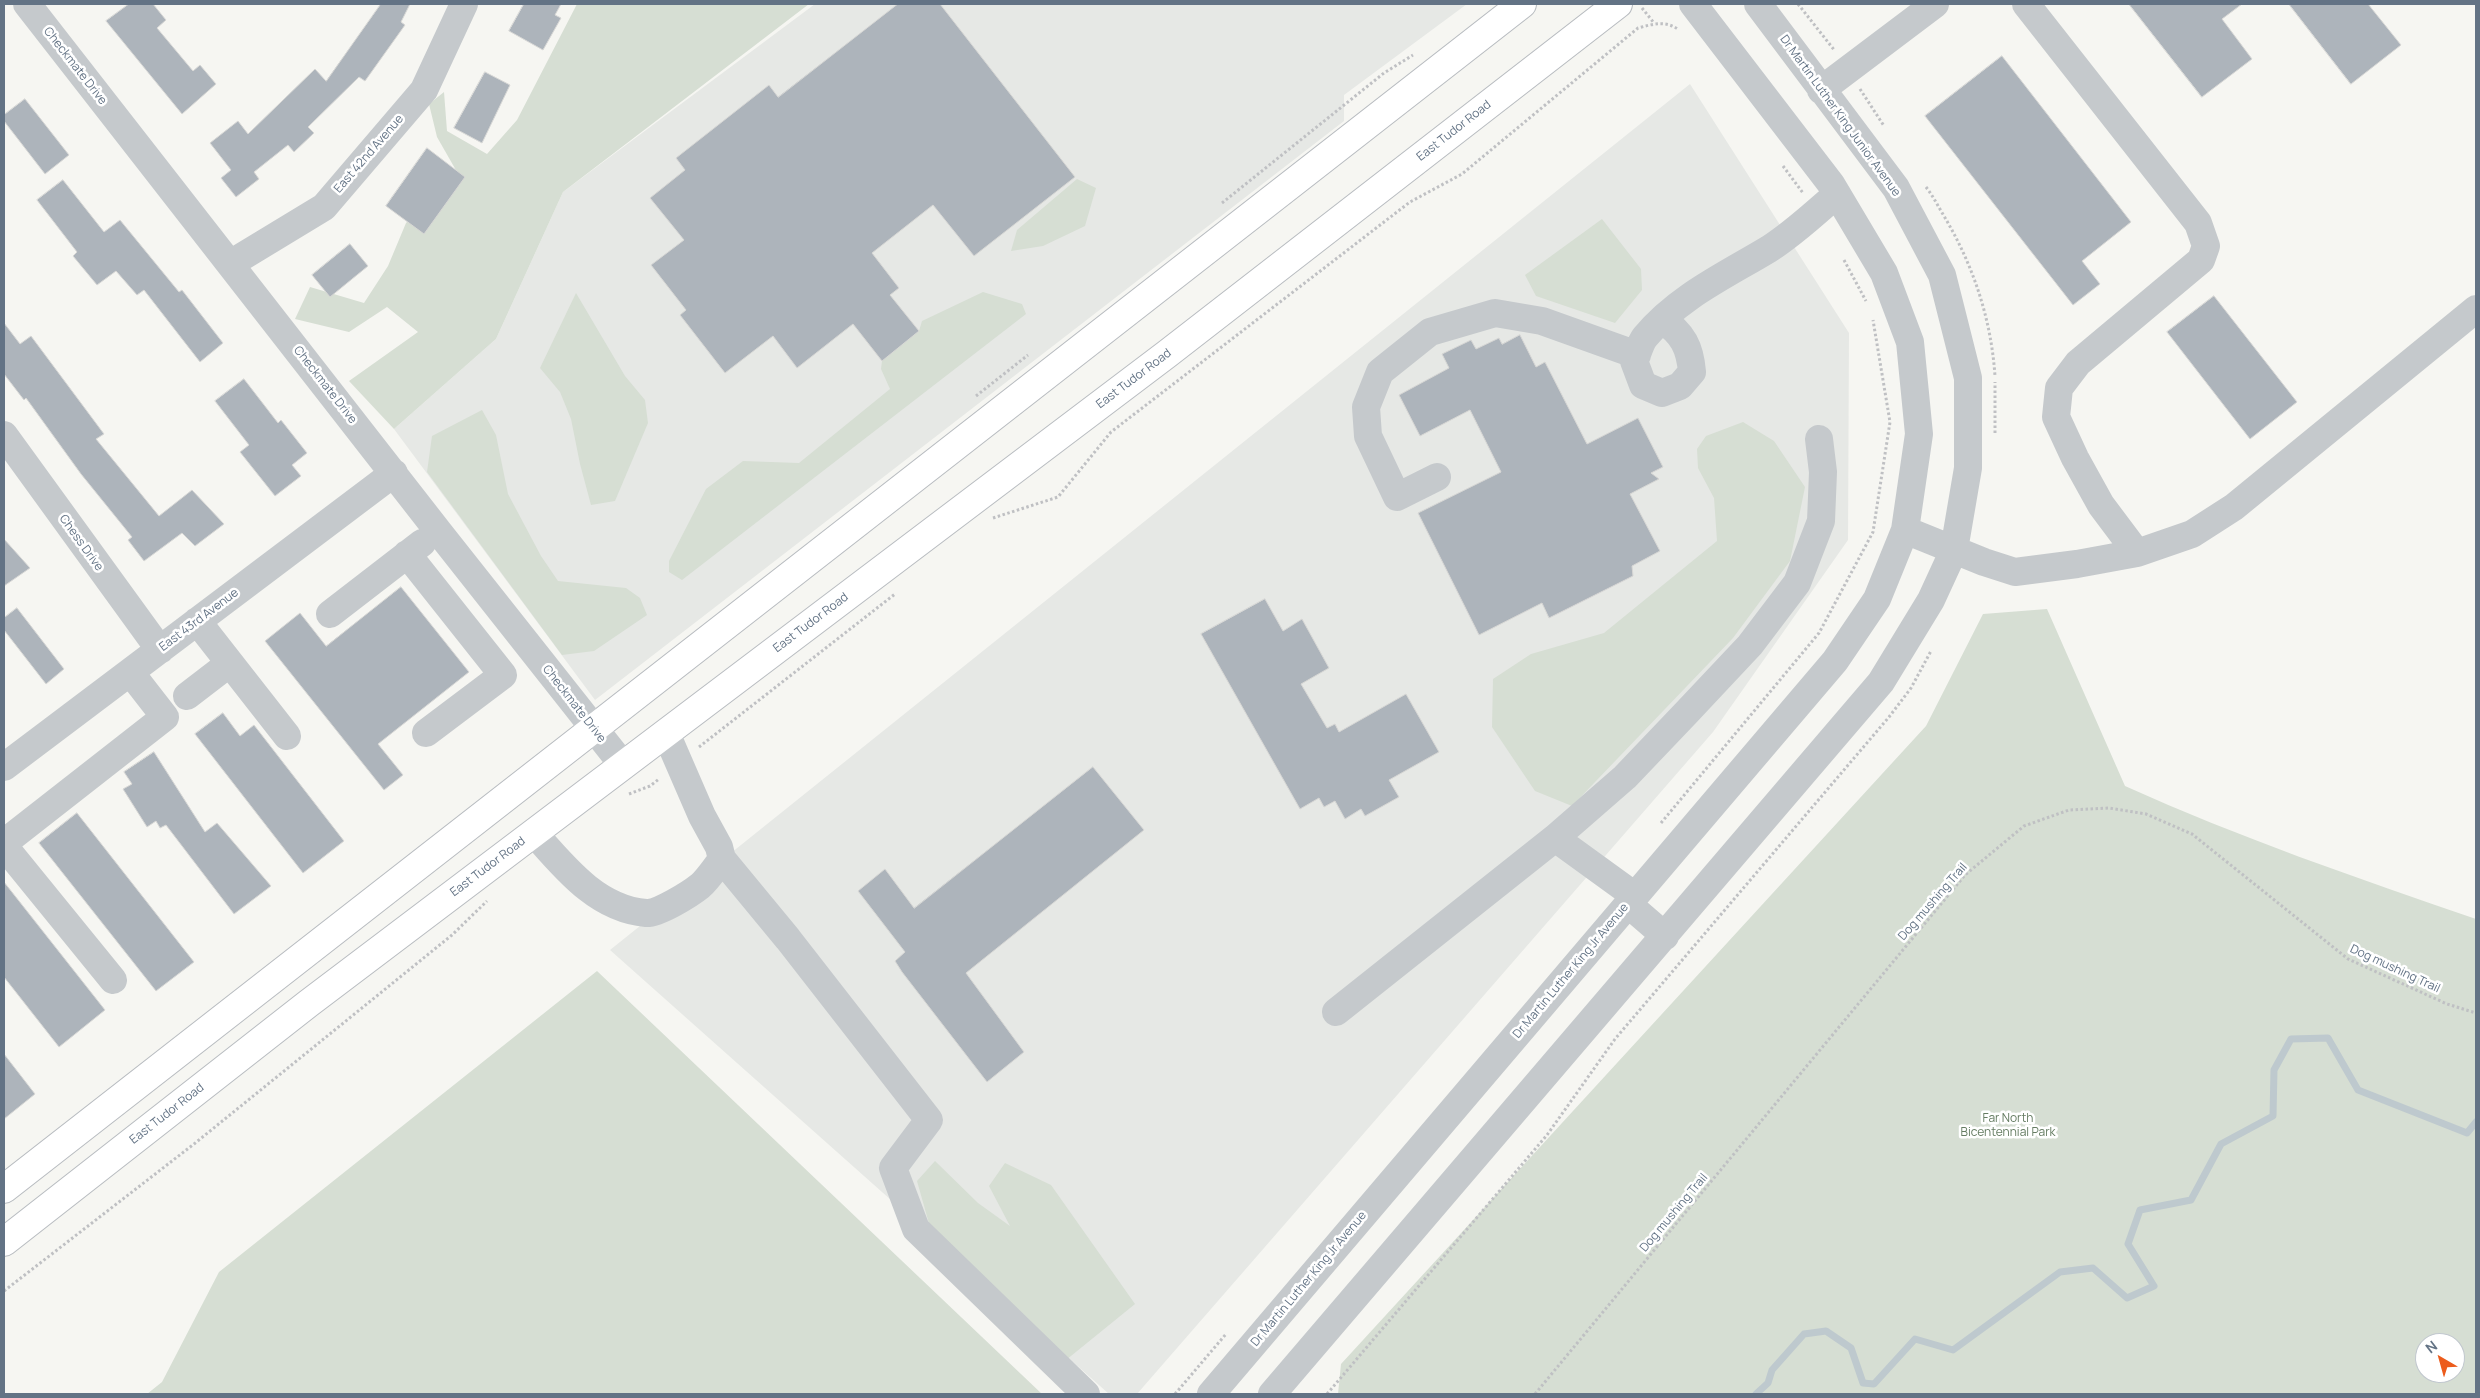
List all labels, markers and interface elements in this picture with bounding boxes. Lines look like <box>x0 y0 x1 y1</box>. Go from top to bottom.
street label: Checkmate Drive <box>40 24 110 108</box>
street label: Dr Martin Luther King Junior Avenue <box>1777 32 1903 200</box>
street label: East Tudor Road <box>1414 98 1494 164</box>
street label: East 42nd Avenue <box>331 112 407 196</box>
street label: Checkmate Drive <box>290 343 360 427</box>
street label: East Tudor Road <box>1094 346 1174 412</box>
street label: Chess Drive <box>56 512 106 574</box>
street label: East 43rd Avenue <box>157 586 241 654</box>
street label: East Tudor Road <box>771 590 851 656</box>
street label: Checkmate Drive <box>539 662 609 746</box>
street label: East Tudor Road <box>448 834 528 900</box>
street label: Dog mushing Trail <box>1896 860 1970 944</box>
street label: Dr Martin Luther King Jr Avenue <box>1510 901 1632 1041</box>
street label: Dog mushing Trail <box>2348 942 2442 996</box>
street label: East Tudor Road <box>127 1081 207 1147</box>
park label: Far North Bicentennial Park <box>1961 1112 2055 1140</box>
street label: Dog mushing Trail <box>1637 1171 1711 1255</box>
street label: Dr Martin Luther King Jr Avenue <box>1248 1209 1370 1349</box>
north arrow <box>2415 1333 2465 1383</box>
text: N <box>2421 1336 2441 1357</box>

